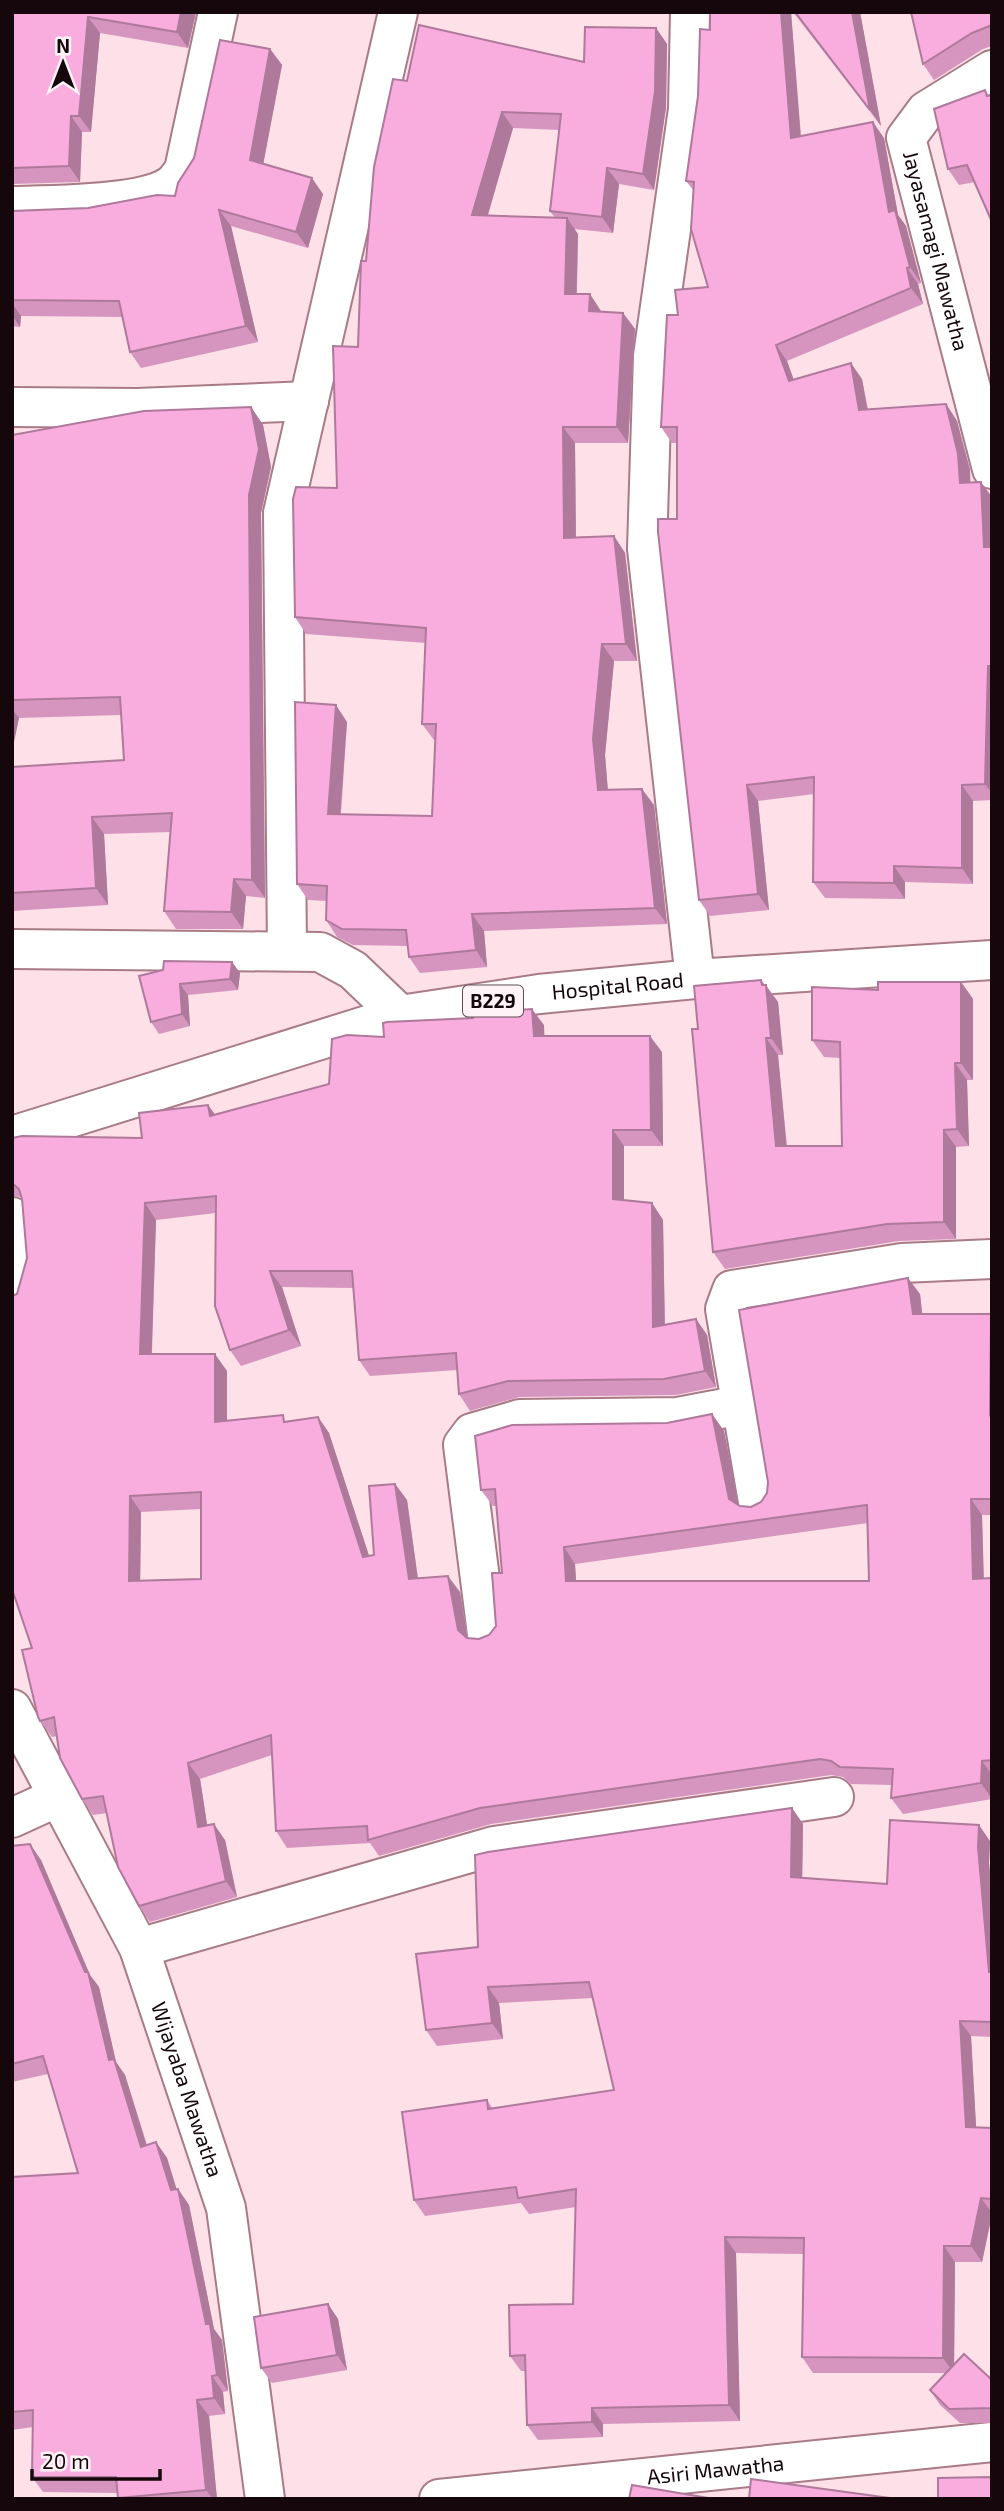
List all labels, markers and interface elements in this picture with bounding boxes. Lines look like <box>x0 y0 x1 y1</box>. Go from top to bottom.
north arrow <box>28 28 98 98</box>
text: N <box>56 34 70 57</box>
street label: Jayasamagi Mawatha <box>899 148 975 353</box>
street label: Hospital Road <box>550 966 685 1004</box>
road number: B229 <box>463 986 523 1016</box>
street label: Wijayaba Mawatha <box>147 1998 229 2180</box>
scale bar <box>32 2438 159 2482</box>
text: 20 m <box>42 2448 90 2473</box>
street label: Asiri Mawatha <box>646 2450 785 2489</box>

